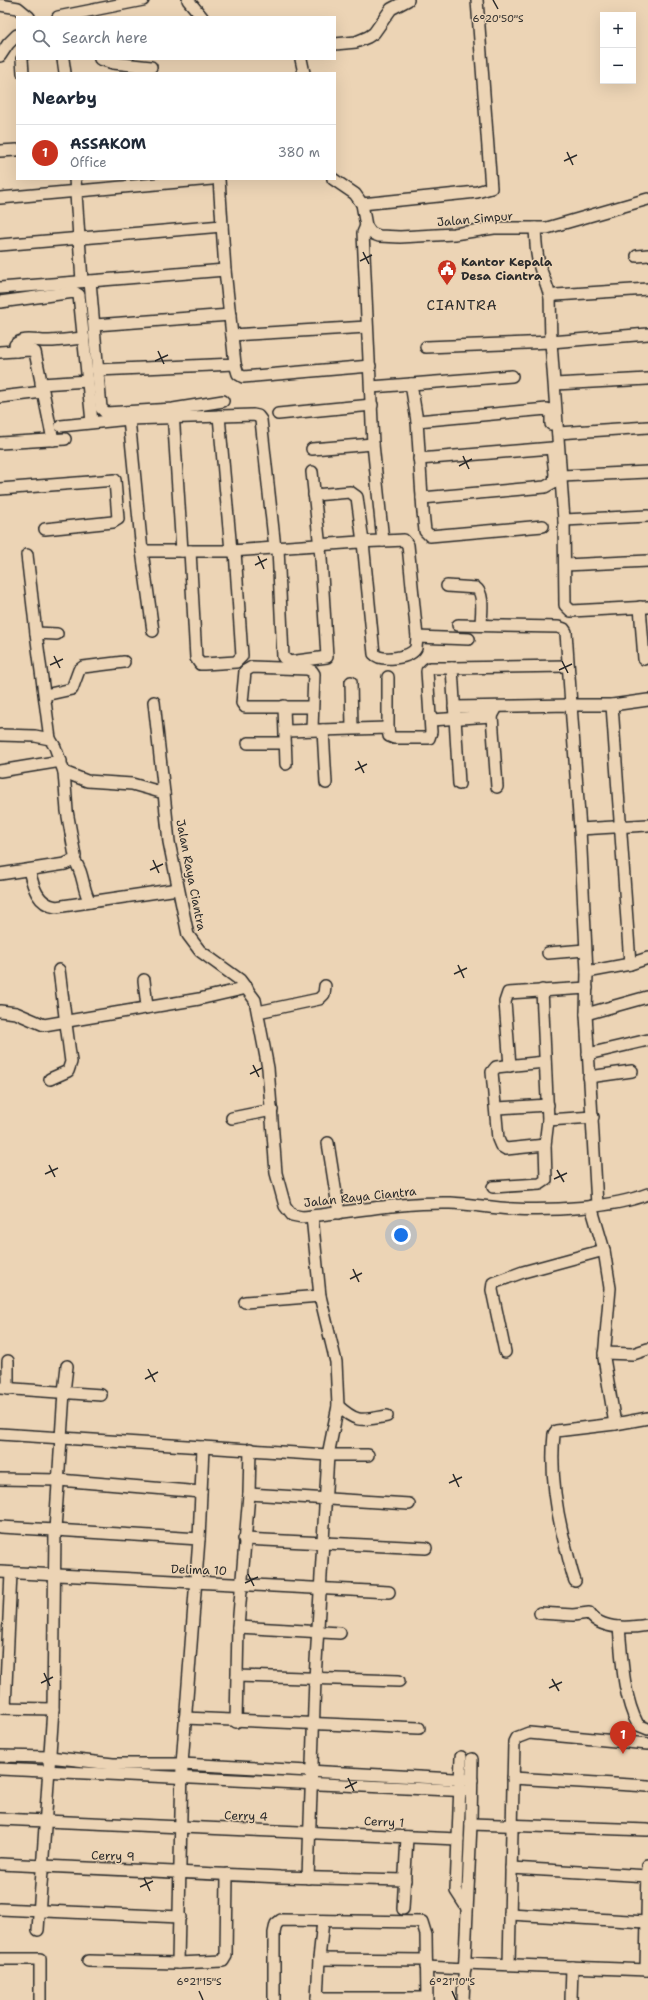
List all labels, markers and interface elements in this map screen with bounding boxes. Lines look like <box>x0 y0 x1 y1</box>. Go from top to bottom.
text: 6°20'50"S <box>472 12 524 25</box>
map controls <box>600 12 636 84</box>
button: + <box>600 12 636 48</box>
search box <box>16 16 336 60</box>
icon: search <box>30 27 52 49</box>
text: Search here <box>62 28 148 48</box>
button: − <box>600 48 636 84</box>
text: Nearby <box>32 87 97 109</box>
text: ASSAKOM <box>70 134 146 154</box>
text: 1 <box>42 144 48 161</box>
text: 380 m <box>278 144 320 161</box>
text: Office <box>70 154 107 171</box>
street label: Jalan Simpur <box>436 208 514 230</box>
place label: Kantor Kepala Desa Ciantra <box>461 254 553 284</box>
public building icon: Kantor Kepala Desa Ciantra <box>436 258 458 286</box>
district label: CIANTRA <box>426 296 498 314</box>
street label: Jalan Raya Ciantra <box>172 818 210 933</box>
street label: Jalan Raya Ciantra <box>303 1183 418 1211</box>
your location <box>391 1225 411 1245</box>
street label: Delima 10 <box>171 1561 227 1579</box>
pin: 1 <box>610 1721 636 1754</box>
street label: Cerry 4 <box>224 1807 268 1825</box>
street label: Cerry 1 <box>363 1813 405 1831</box>
street label: Cerry 9 <box>91 1847 135 1865</box>
text: 6°21'15"S <box>176 1975 222 1988</box>
text: 6°21'10"S <box>429 1975 475 1988</box>

